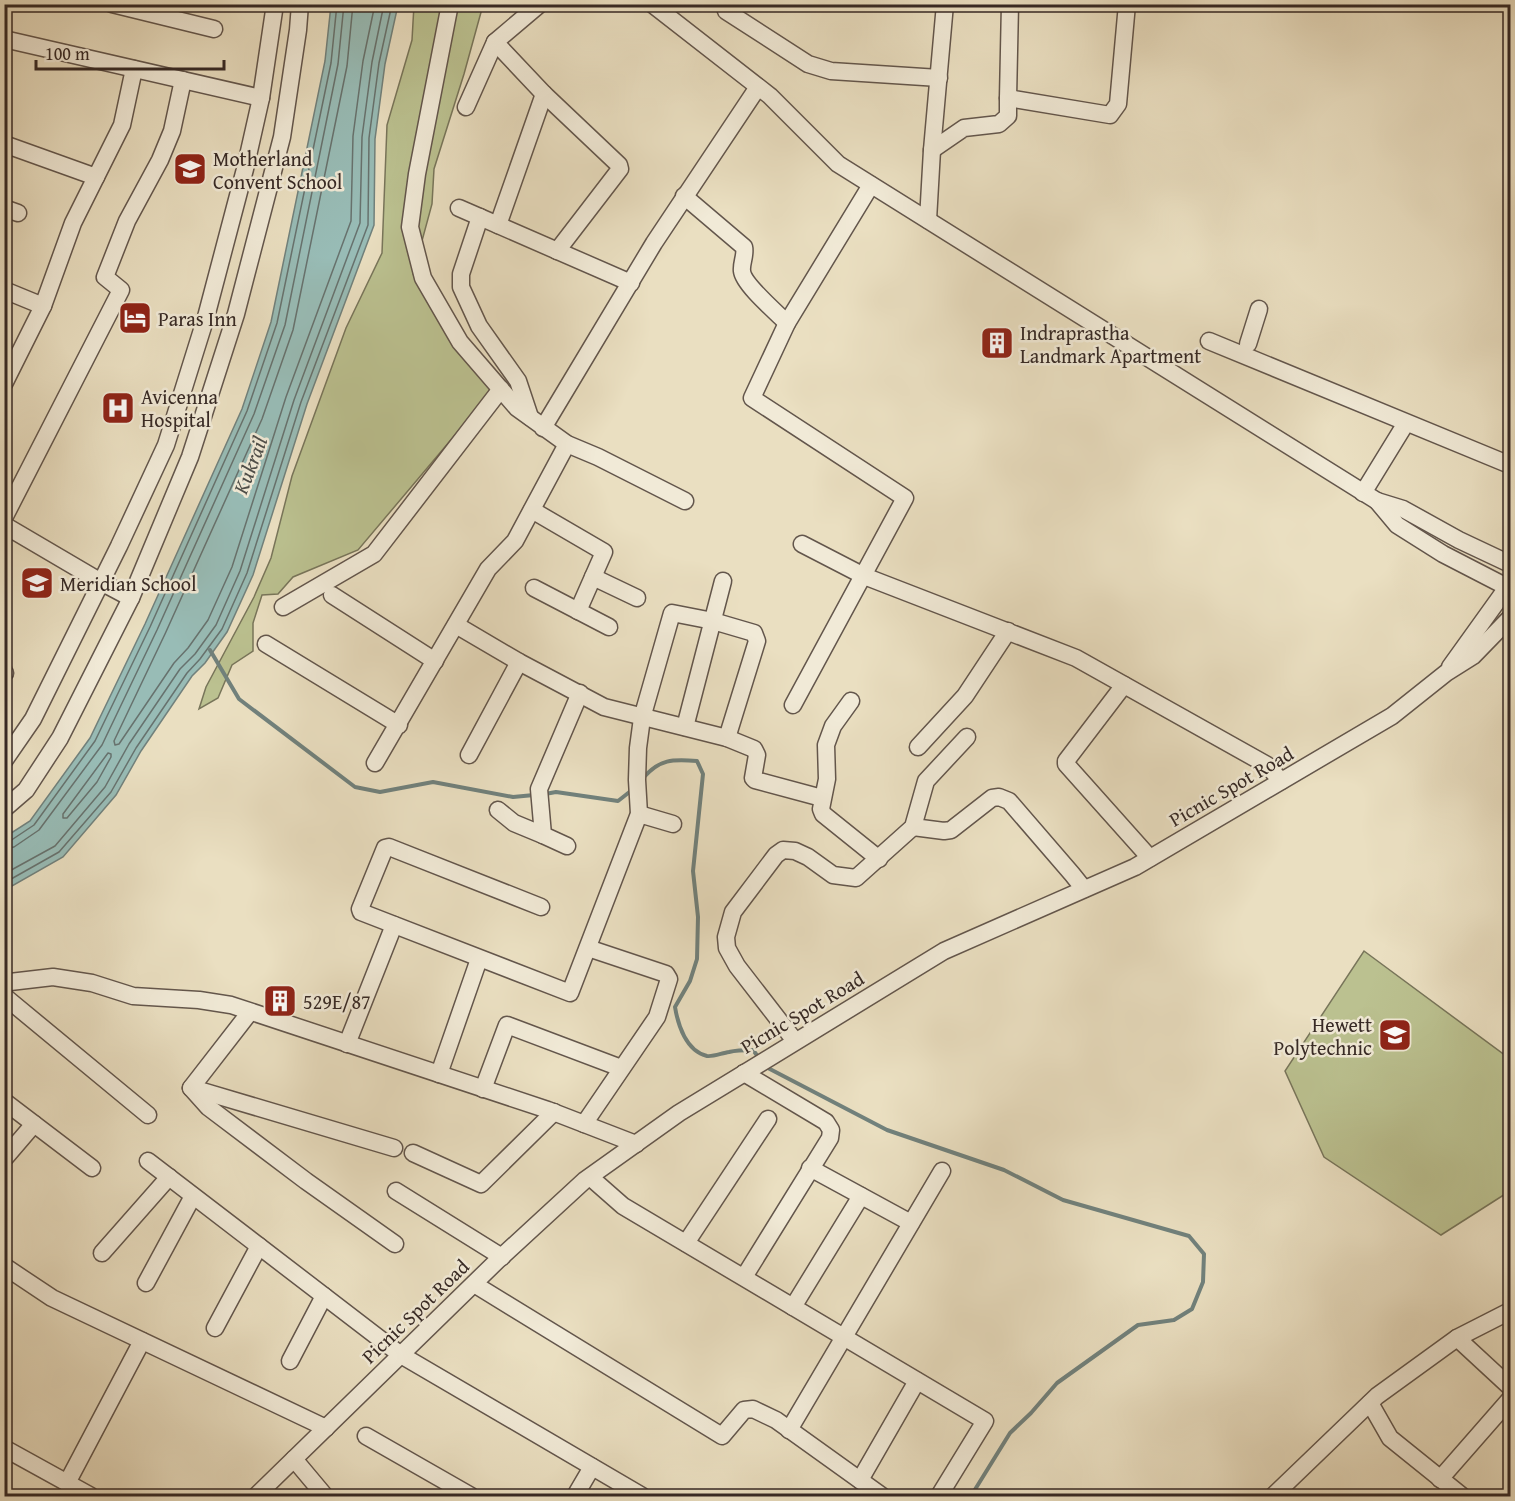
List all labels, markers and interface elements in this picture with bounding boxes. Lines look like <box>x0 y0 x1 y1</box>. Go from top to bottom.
scale bar <box>36 33 224 71</box>
text: 100 m <box>45 40 90 67</box>
place label: Motherland Convent School <box>213 144 343 196</box>
school or university icon: Motherland Convent School <box>172 151 208 187</box>
hotel icon: Paras Inn <box>117 300 153 336</box>
place label: Paras Inn <box>158 304 237 333</box>
place label: Indraprastha Landmark Apartment <box>1020 318 1201 370</box>
building icon: Indraprastha Landmark Apartment <box>979 325 1015 361</box>
place label: Avicenna Hospital <box>141 382 218 434</box>
hospital icon: Avicenna Hospital <box>100 390 136 426</box>
water label: Kukrail <box>225 432 275 499</box>
school or university icon: Meridian School <box>19 565 55 601</box>
place label: Meridian School <box>60 569 197 598</box>
street label: Picnic Spot Road <box>1163 738 1299 833</box>
street label: Picnic Spot Road <box>735 964 869 1060</box>
building icon: 529E/87 <box>262 983 298 1019</box>
place label: 529E/87 <box>303 987 371 1016</box>
place label: Hewett Polytechnic <box>1274 1010 1372 1062</box>
school or university icon: Hewett Polytechnic <box>1377 1017 1413 1053</box>
street label: Picnic Spot Road <box>355 1252 475 1370</box>

